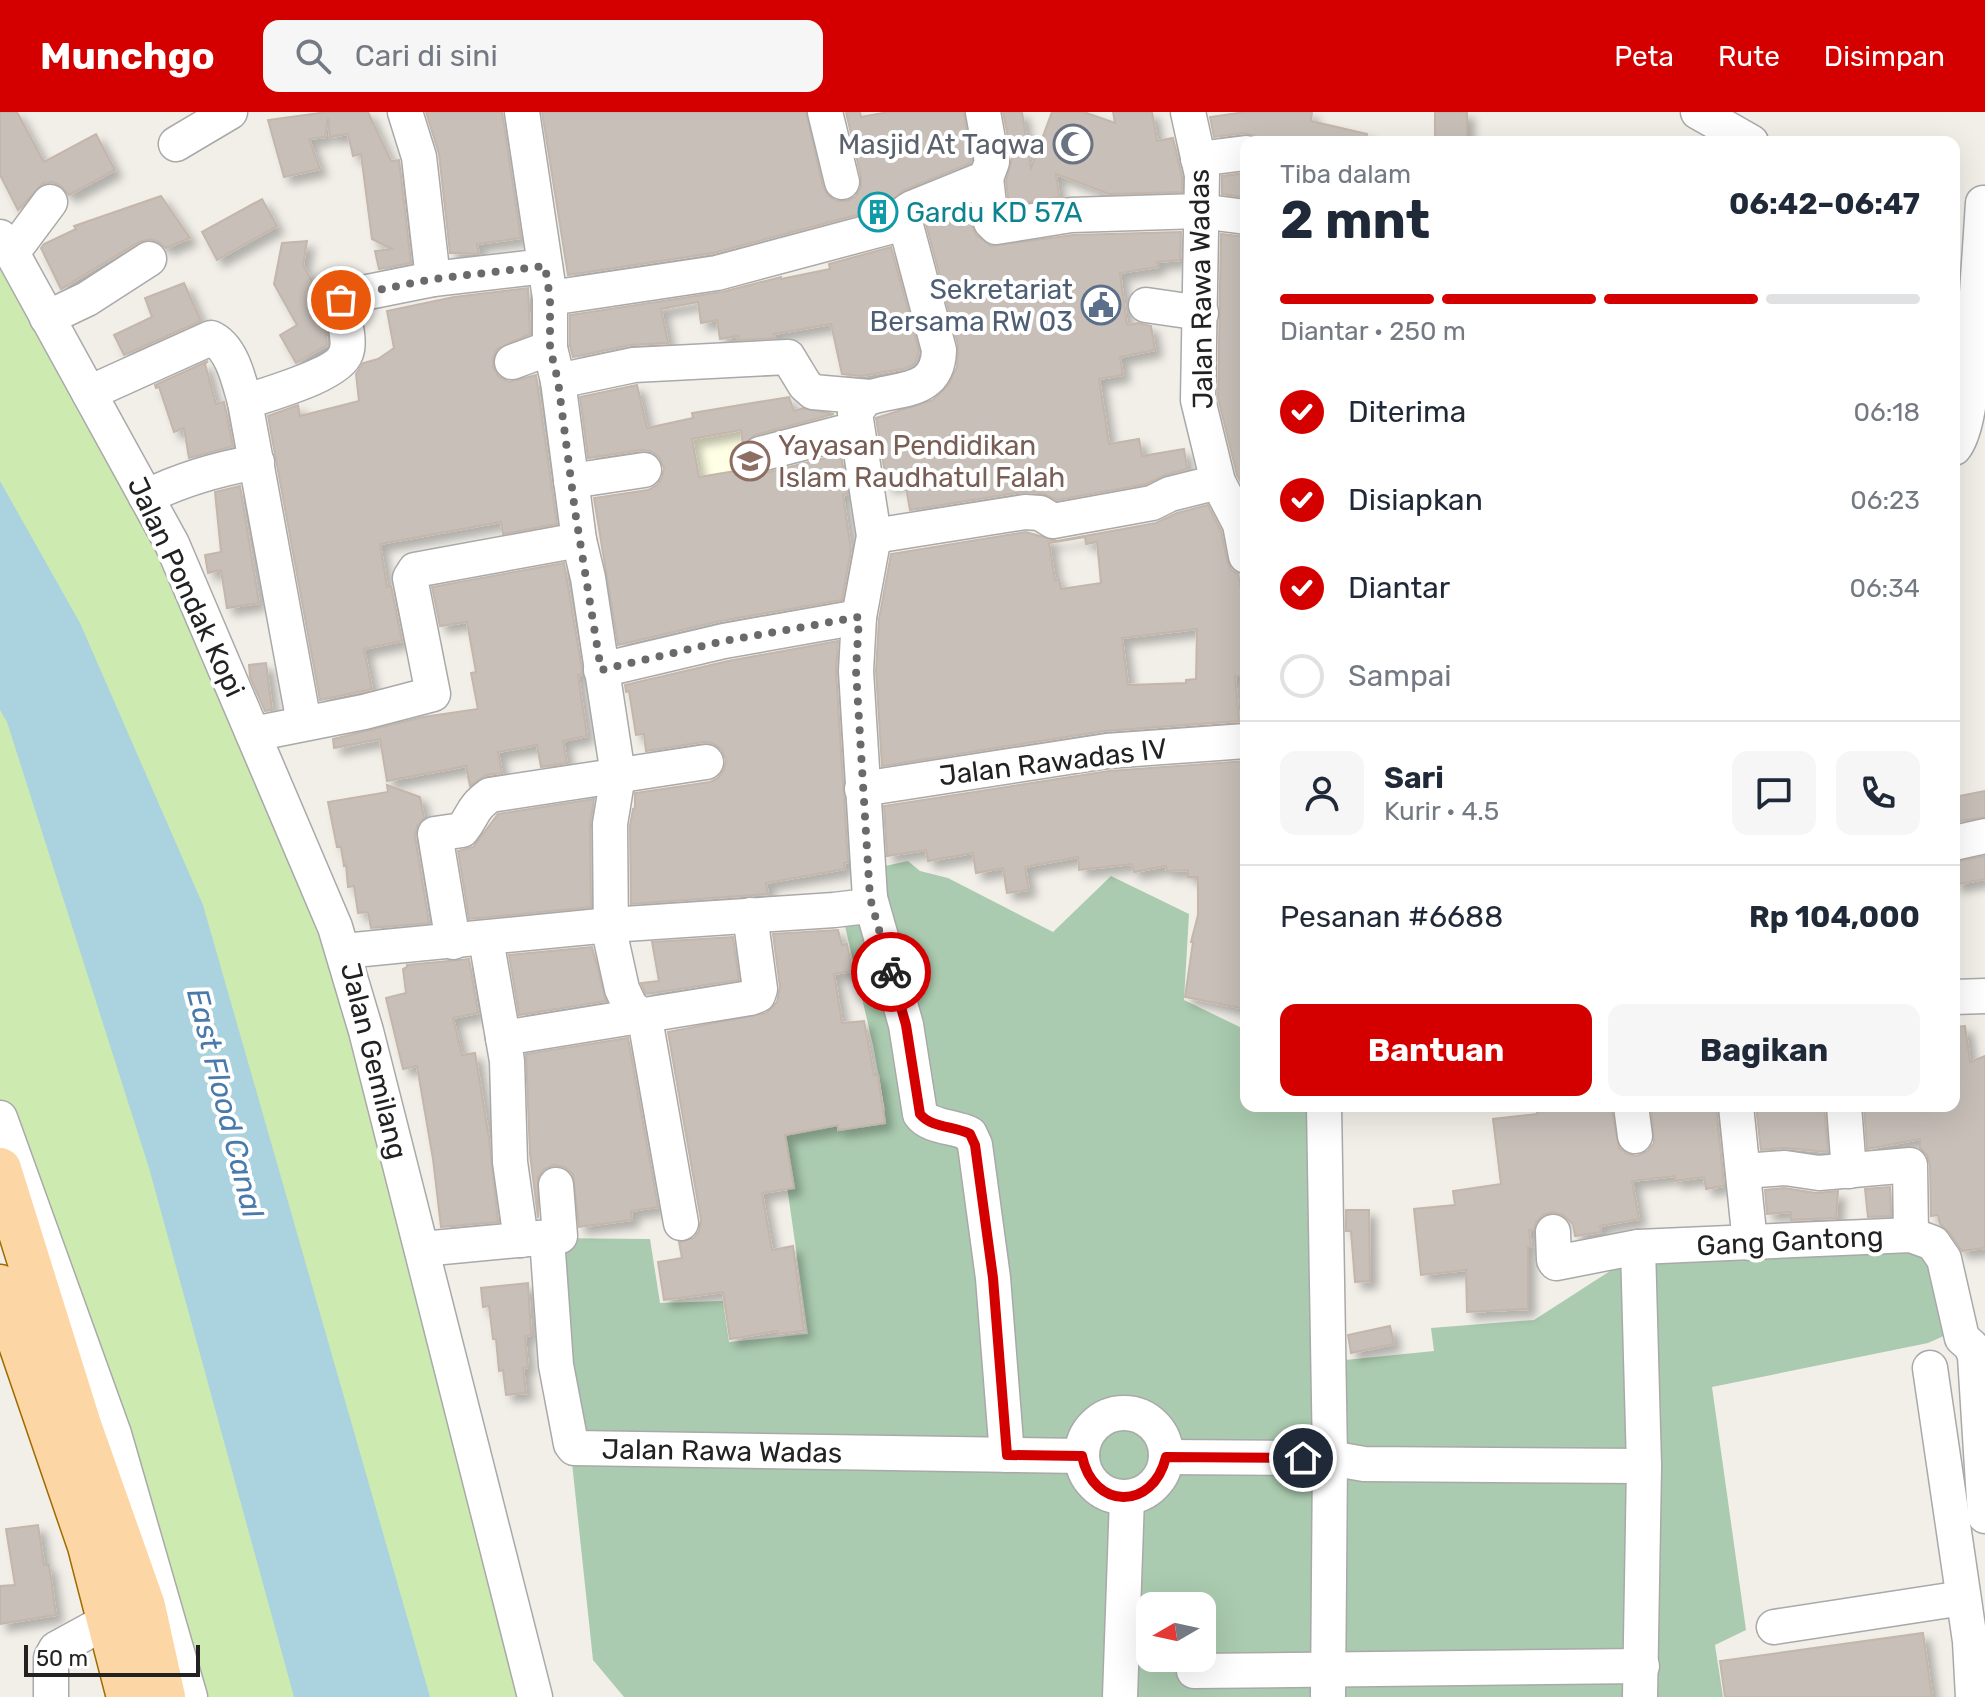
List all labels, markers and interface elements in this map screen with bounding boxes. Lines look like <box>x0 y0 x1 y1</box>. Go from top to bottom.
search box <box>263 20 823 92</box>
text: Munchgo <box>40 33 215 79</box>
icon: search <box>291 34 335 78</box>
text: Cari di sini <box>355 38 498 74</box>
text: Peta <box>1614 40 1674 73</box>
text: Rute <box>1718 40 1780 73</box>
text: Disimpan <box>1824 40 1945 73</box>
mosque icon: Masjid At Taqwa <box>1052 123 1094 165</box>
place label: Masjid At Taqwa <box>838 128 1045 161</box>
text: Tiba dalam <box>1280 159 1411 190</box>
street label: Jalan Rawa Wadas <box>1182 168 1220 410</box>
text: 06:42–06:47 <box>1729 186 1920 222</box>
text: 2 mnt <box>1280 189 1430 251</box>
building icon: Gardu KD 57A <box>857 191 899 233</box>
place label: Gardu KD 57A <box>906 196 1083 229</box>
pin <box>307 266 375 334</box>
place label: Sekretariat Bersama RW 03 <box>870 273 1073 338</box>
icon: bag <box>319 278 363 322</box>
public building icon: Sekretariat Bersama RW 03 <box>1080 284 1122 326</box>
text: Diantar · 250 m <box>1280 316 1466 347</box>
icon: check <box>1280 390 1324 434</box>
text: Diterima <box>1348 394 1466 430</box>
text: 06:18 <box>1853 397 1920 428</box>
place label: Yayasan Pendidikan Islam Raudhatul Falah <box>778 429 1065 494</box>
school or university icon: Yayasan Pendidikan Islam Raudhatul Falah <box>729 440 771 482</box>
street label: Jalan Pondak Kopi <box>121 472 251 702</box>
icon: check <box>1280 478 1324 522</box>
text: Disiapkan <box>1348 482 1483 518</box>
text: 06:23 <box>1850 485 1920 516</box>
icon: check <box>1280 566 1324 610</box>
text: Diantar <box>1348 570 1450 606</box>
text: 06:34 <box>1849 573 1920 604</box>
text: Sampai <box>1348 658 1452 694</box>
street label: Jalan Rawadas IV <box>937 732 1169 792</box>
button: person <box>1280 751 1364 835</box>
button: chat <box>1732 751 1816 835</box>
button: phone <box>1836 751 1920 835</box>
text: Sari <box>1384 760 1444 796</box>
text: Kurir · 4.5 <box>1384 796 1499 827</box>
text: Pesanan #6688 <box>1280 899 1503 935</box>
text: Rp 104,000 <box>1749 899 1920 935</box>
courier <box>851 932 931 1012</box>
icon: bike <box>869 950 913 994</box>
street label: Jalan Gemilang <box>334 959 414 1163</box>
water label: East Flood Canal <box>179 985 271 1222</box>
button: Bantuan <box>1280 1004 1592 1096</box>
button: Bagikan <box>1608 1004 1920 1096</box>
street label: Gang Gantong <box>1696 1220 1884 1262</box>
pin <box>1269 1424 1337 1492</box>
street label: Jalan Rawa Wadas <box>601 1432 843 1470</box>
icon: home <box>1281 1436 1325 1480</box>
north arrow <box>1136 1592 1216 1672</box>
map controls <box>1136 1592 1216 1672</box>
scale bar <box>24 1641 200 1677</box>
text: 50 m <box>36 1645 88 1672</box>

